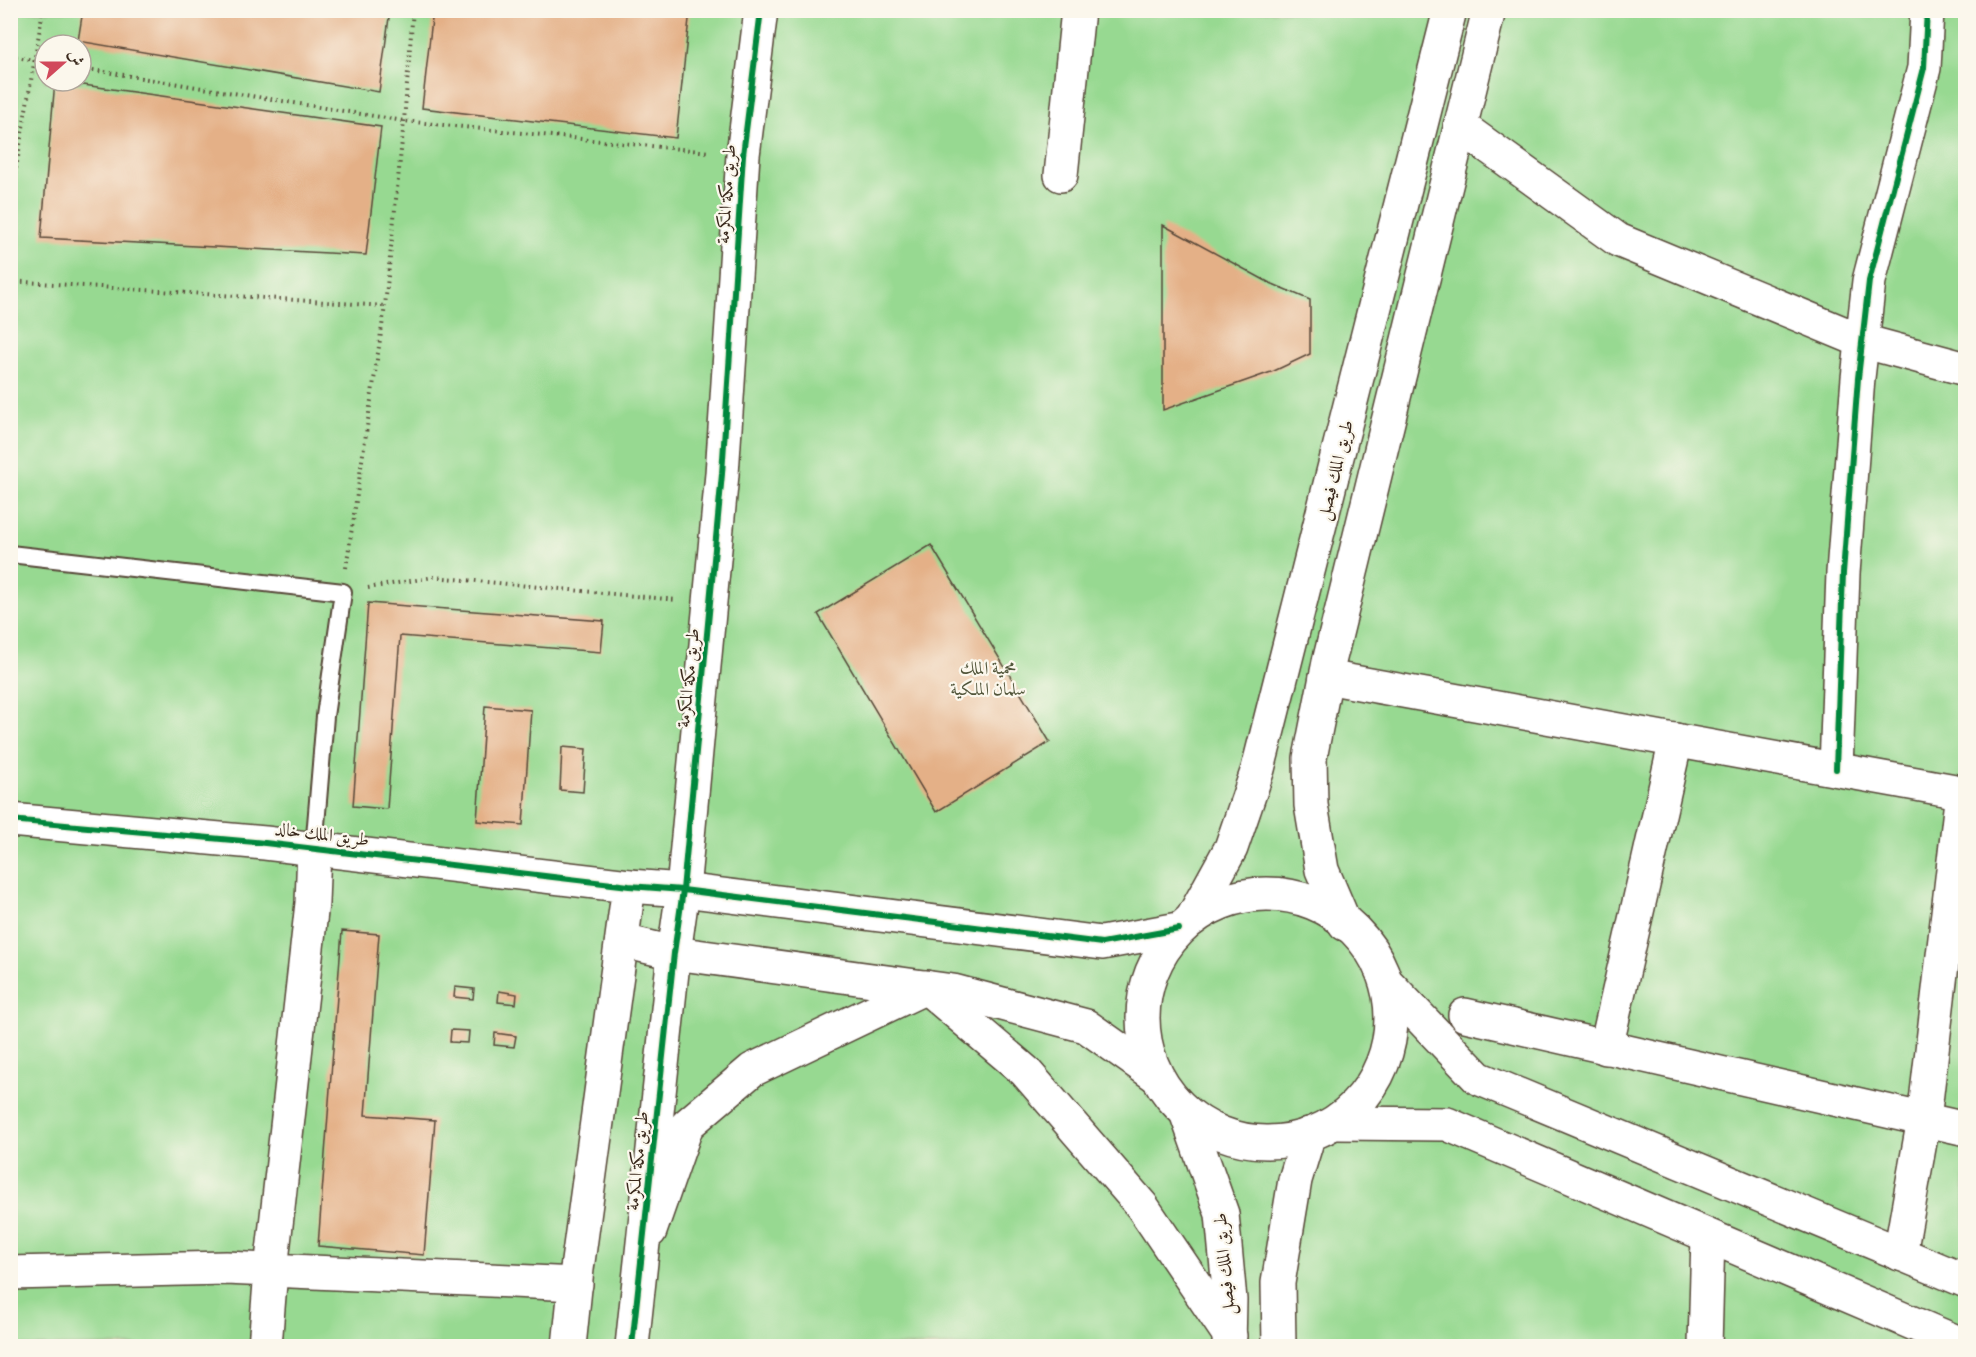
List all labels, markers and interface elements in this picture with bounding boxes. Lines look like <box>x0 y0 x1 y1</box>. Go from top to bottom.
north arrow <box>33 33 93 93</box>
text: ش <box>63 47 89 69</box>
street label: طريق مكة المكرمة <box>711 143 741 245</box>
street label: طريق الملك فيصل <box>1311 417 1360 523</box>
street label: طريق مكة المكرمة <box>671 627 705 729</box>
park label: محمية الملك سلمان الملكية <box>950 656 1026 701</box>
street label: طريق الملك خالد <box>273 816 371 852</box>
street label: طريق مكة المكرمة <box>620 1110 654 1212</box>
street label: طريق الملك فيصل <box>1208 1212 1241 1316</box>

